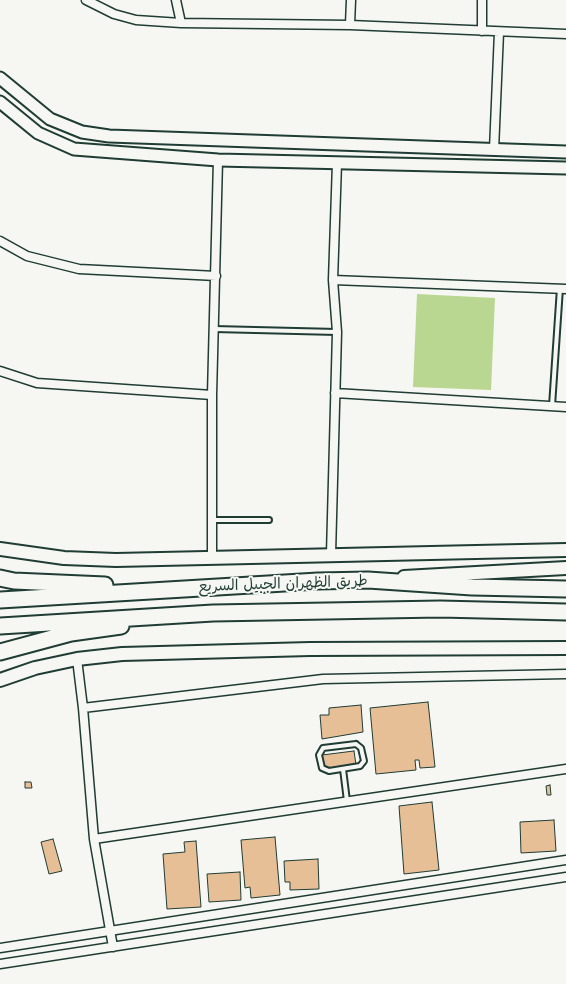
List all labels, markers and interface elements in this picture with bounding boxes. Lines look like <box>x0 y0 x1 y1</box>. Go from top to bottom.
street label: طريق الظهران الجبيل السريع <box>198 572 368 596</box>

